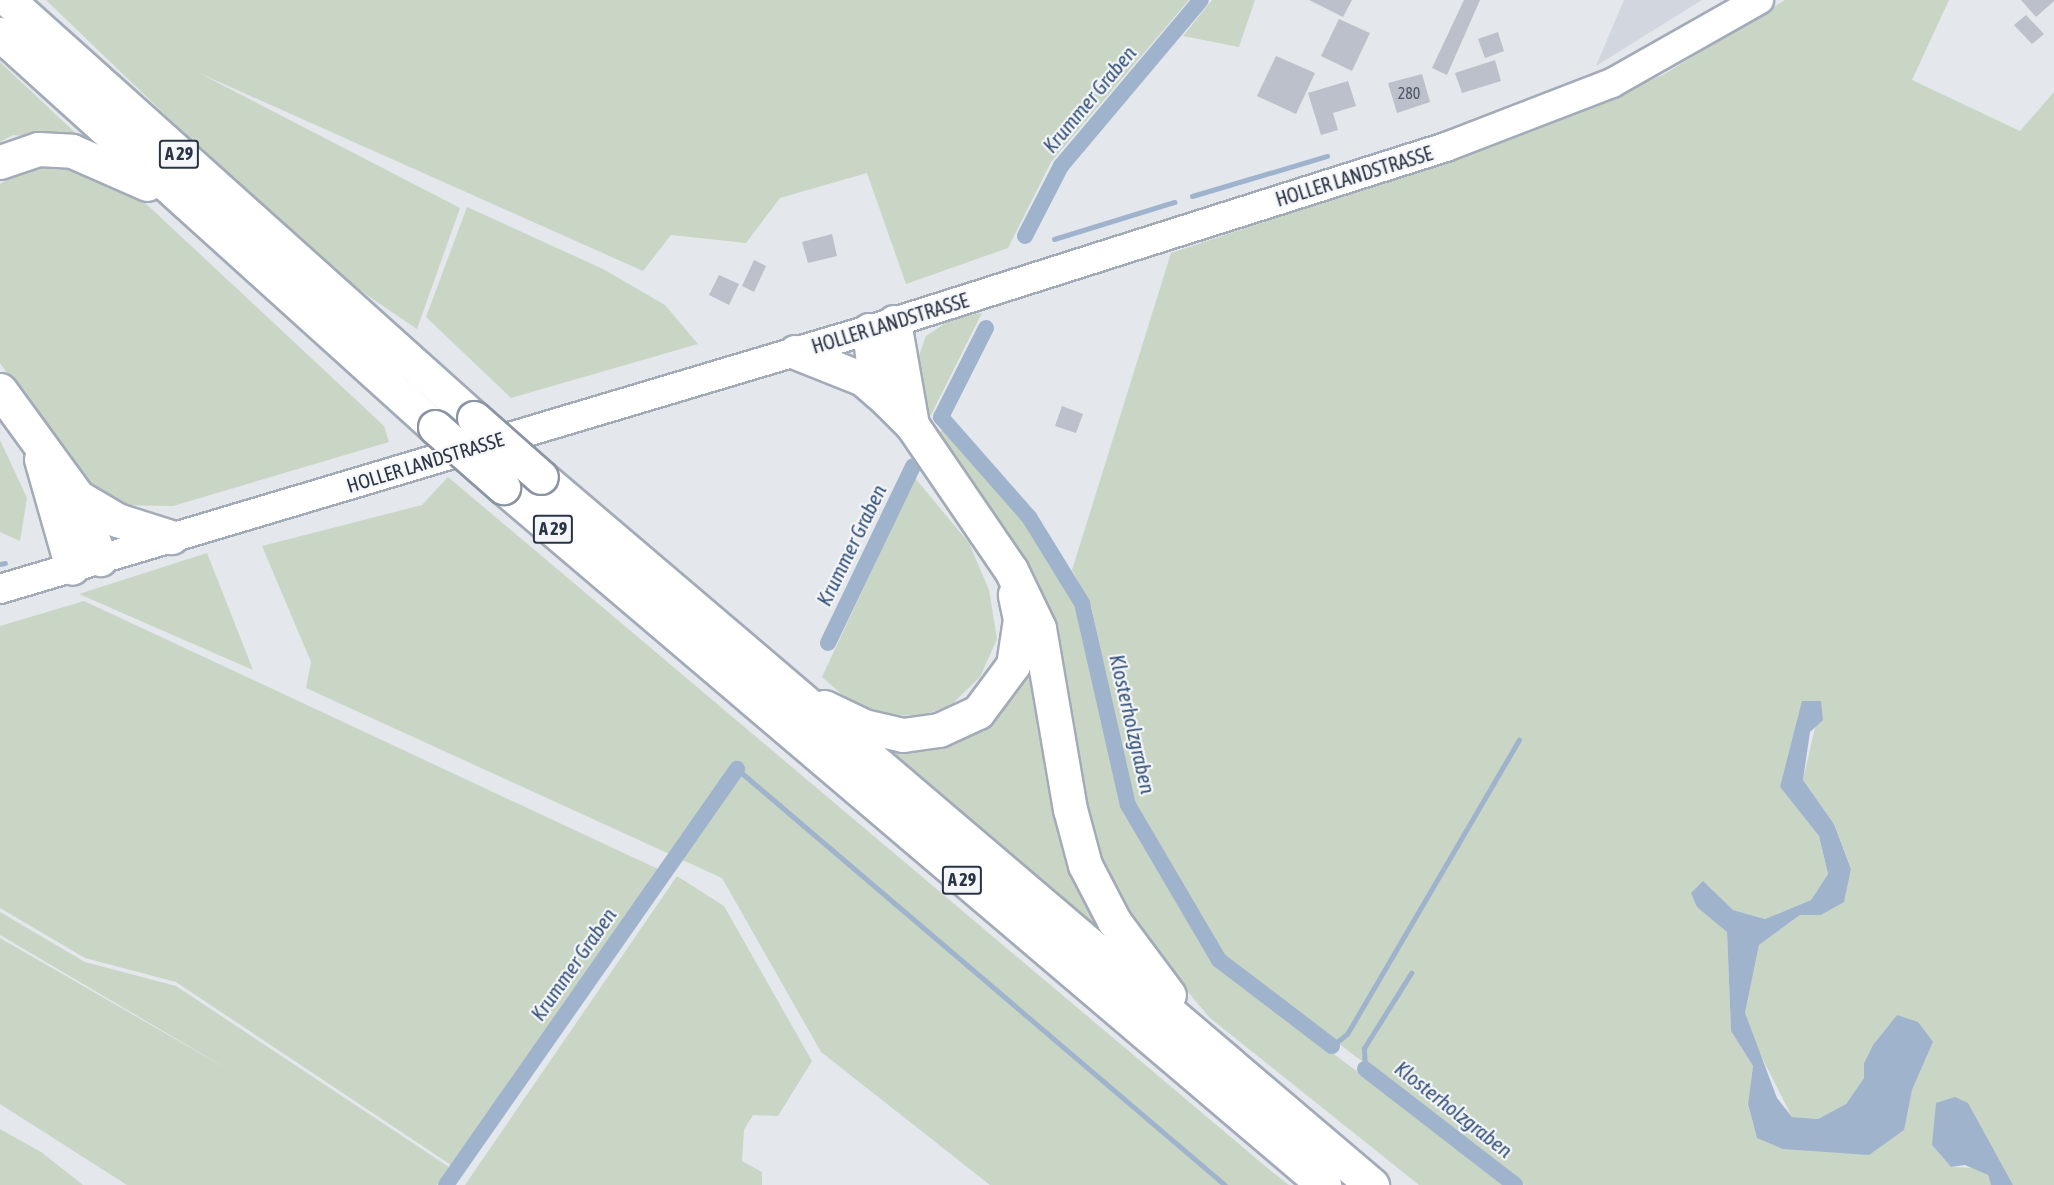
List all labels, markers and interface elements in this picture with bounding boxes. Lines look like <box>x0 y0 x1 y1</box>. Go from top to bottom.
water label: Krummer Graben <box>1037 40 1141 158</box>
house number: 280 <box>1398 83 1420 103</box>
road number: A 29 <box>158 139 200 169</box>
street label: HOLLER LANDSTRASSE <box>1273 141 1435 211</box>
street label: HOLLER LANDSTRASSE <box>809 288 971 358</box>
street label: HOLLER LANDSTRASSE <box>344 427 506 497</box>
water label: Krummer Graben <box>811 480 891 610</box>
road number: A 29 <box>532 514 574 544</box>
water label: Klosterholzgraben <box>1105 652 1161 796</box>
road number: A 29 <box>941 865 983 895</box>
water label: Krummer Graben <box>525 903 621 1025</box>
water label: Klosterholzgraben <box>1390 1055 1518 1163</box>

